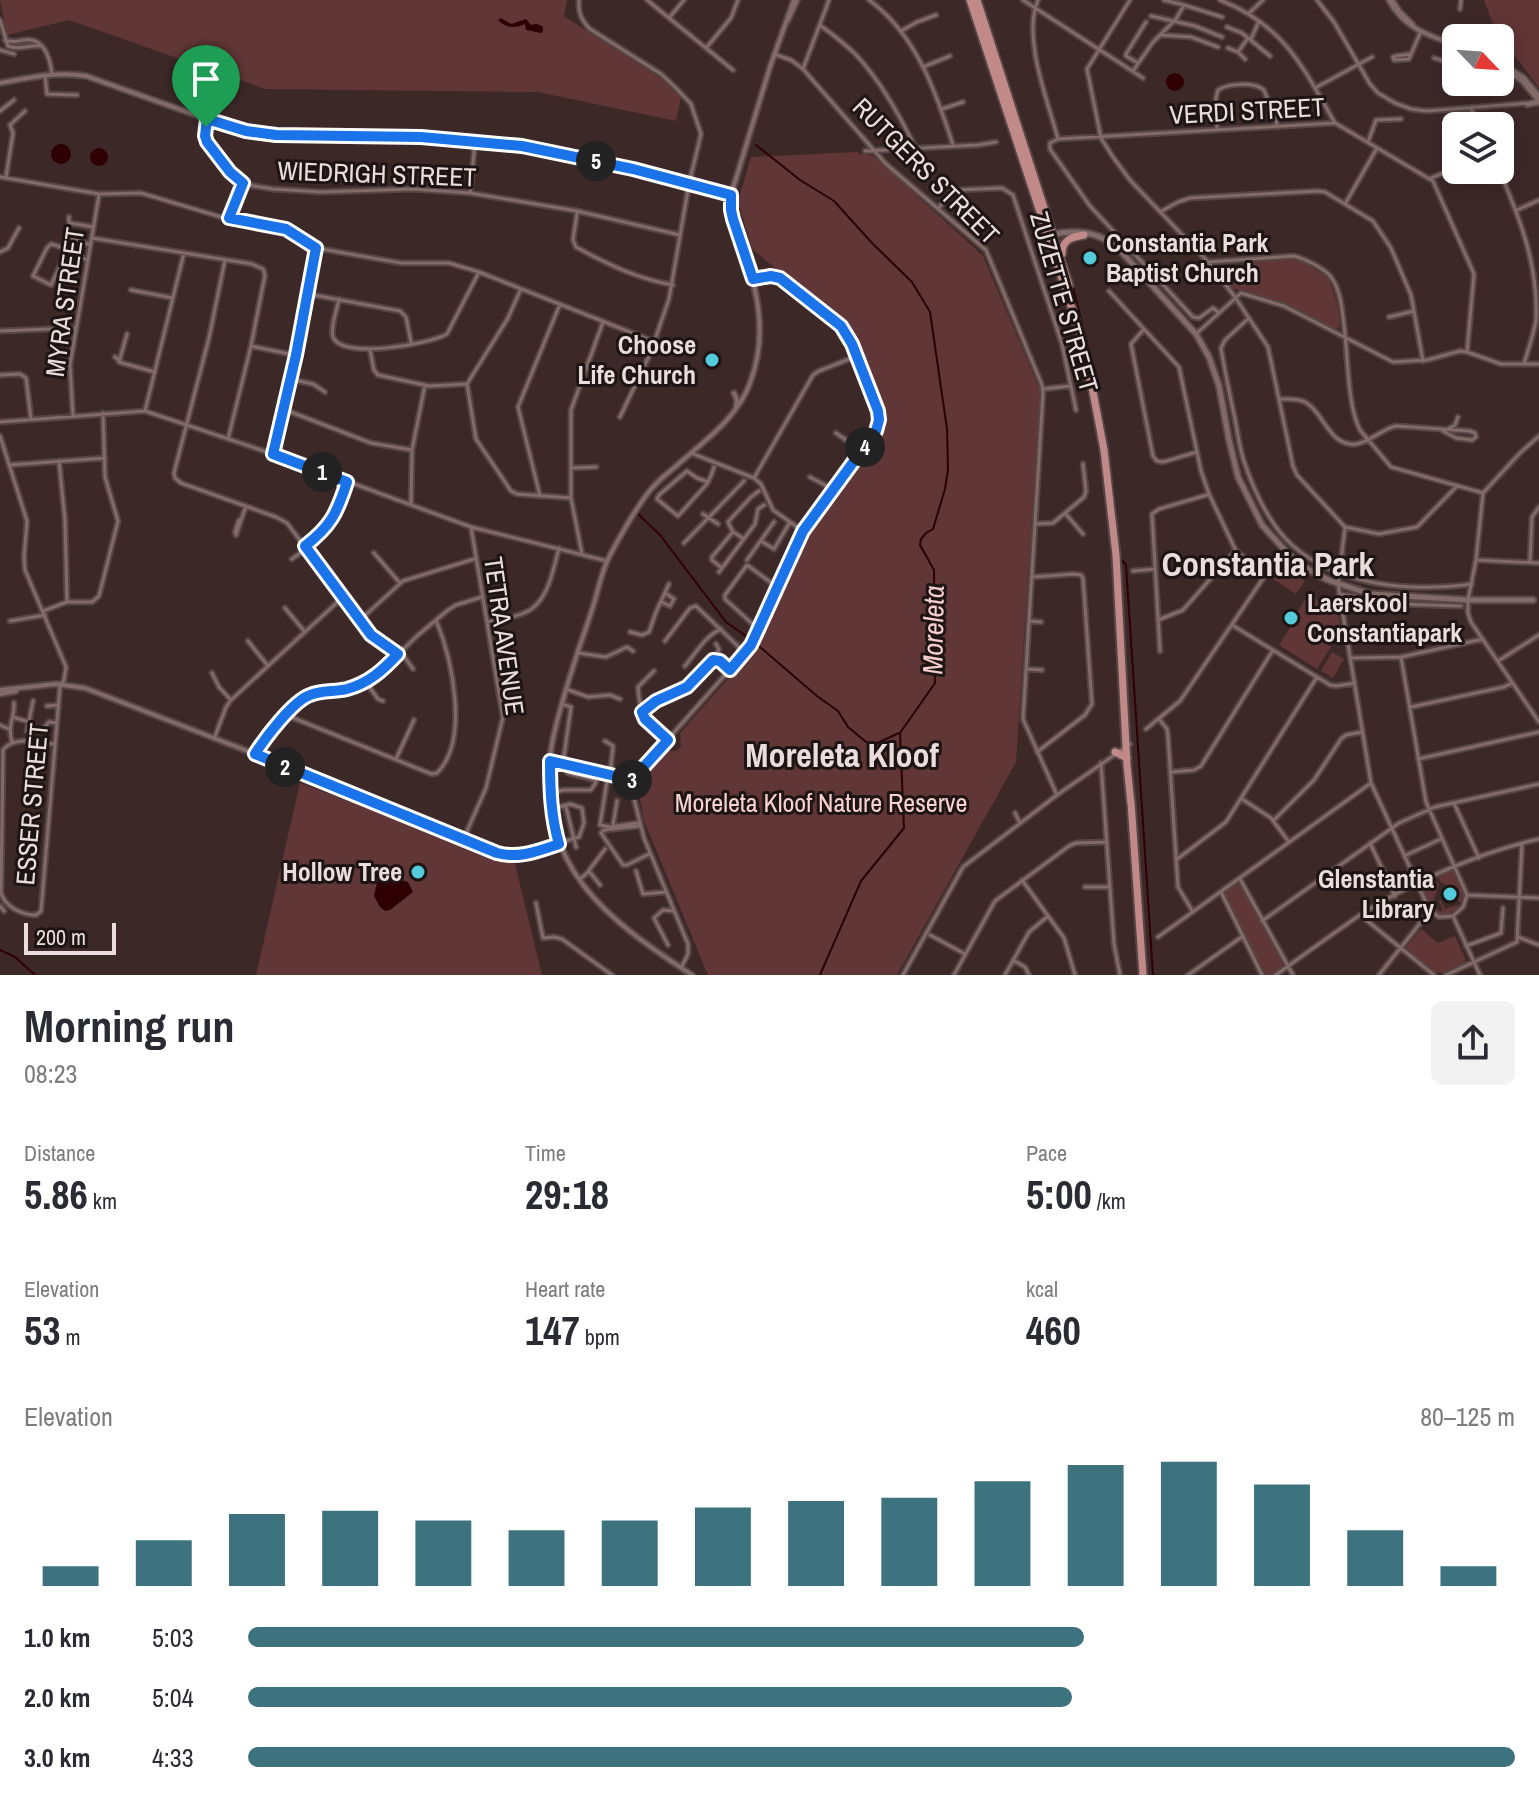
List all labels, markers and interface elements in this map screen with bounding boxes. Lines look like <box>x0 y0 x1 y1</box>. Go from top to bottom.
north arrow <box>1442 24 1514 96</box>
map controls <box>1442 24 1514 184</box>
pin <box>172 45 240 127</box>
icon: arrive <box>184 57 228 101</box>
street label: VERDI STREET <box>1169 89 1325 132</box>
street label: RUTGERS STREET <box>845 90 1007 252</box>
button: layers <box>1442 112 1514 184</box>
pin: 5 <box>576 141 616 181</box>
text: 5 <box>591 146 601 176</box>
street label: WIEDRIGH STREET <box>277 153 477 194</box>
street label: ZUZETTE STREET <box>1022 208 1107 396</box>
street label: MYRA STREET <box>37 225 92 379</box>
place label: Constantia Park Baptist Church <box>1106 225 1268 290</box>
marker: Constantia Park Baptist Church <box>1081 249 1099 267</box>
place label: Choose Life Church <box>578 327 696 392</box>
marker: Choose Life Church <box>703 351 721 369</box>
pin: 4 <box>845 427 885 467</box>
text: 4 <box>860 432 870 462</box>
pin: 1 <box>302 452 342 492</box>
text: 1 <box>317 457 327 487</box>
district label: Constantia Park <box>1162 541 1375 587</box>
street label: TETRA AVENUE <box>476 554 533 717</box>
water label: Moreleta <box>913 585 953 675</box>
place label: Laerskool Constantiapark <box>1307 585 1462 650</box>
marker: Laerskool Constantiapark <box>1282 609 1300 627</box>
street label: ESSER STREET <box>7 722 56 886</box>
district label: Moreleta Kloof <box>745 732 940 778</box>
pin: 2 <box>265 747 305 787</box>
text: 2 <box>280 752 290 782</box>
pin: 3 <box>612 760 652 800</box>
text: 3 <box>627 765 637 795</box>
park label: Moreleta Kloof Nature Reserve <box>675 785 967 820</box>
place label: Hollow Tree <box>282 854 402 889</box>
place label: Glenstantia Library <box>1318 861 1434 926</box>
marker: Hollow Tree <box>409 863 427 881</box>
marker: Glenstantia Library <box>1441 885 1459 903</box>
scale bar <box>24 919 116 955</box>
text: 200 m <box>36 922 86 952</box>
text: Morning run <box>24 996 234 1056</box>
button: share <box>1431 1001 1515 1085</box>
text: 08:23 <box>24 1056 77 1091</box>
text: Distance <box>24 1138 95 1168</box>
text: Time <box>525 1138 566 1168</box>
text: Pace <box>1026 1138 1067 1168</box>
text: 5.86 <box>24 1168 88 1221</box>
text: 29:18 <box>525 1168 609 1221</box>
text: 5:00 <box>1026 1168 1092 1221</box>
text: km <box>88 1186 117 1216</box>
text: /km <box>1092 1186 1126 1216</box>
text: Elevation <box>24 1274 99 1304</box>
text: Heart rate <box>525 1274 605 1304</box>
text: kcal <box>1026 1274 1058 1304</box>
text: 53 <box>24 1304 60 1357</box>
text: 147 <box>525 1304 580 1357</box>
text: 460 <box>1026 1304 1081 1357</box>
text: m <box>60 1322 81 1352</box>
text: bpm <box>580 1322 620 1352</box>
text: Elevation <box>24 1399 113 1434</box>
text: 80–125 m <box>1420 1399 1515 1434</box>
text: 1.0 km <box>24 1620 90 1655</box>
text: 5:03 <box>152 1620 194 1655</box>
text: 2.0 km <box>24 1680 90 1715</box>
text: 5:04 <box>152 1680 194 1715</box>
text: 3.0 km <box>24 1740 90 1775</box>
text: 4:33 <box>152 1740 194 1775</box>

